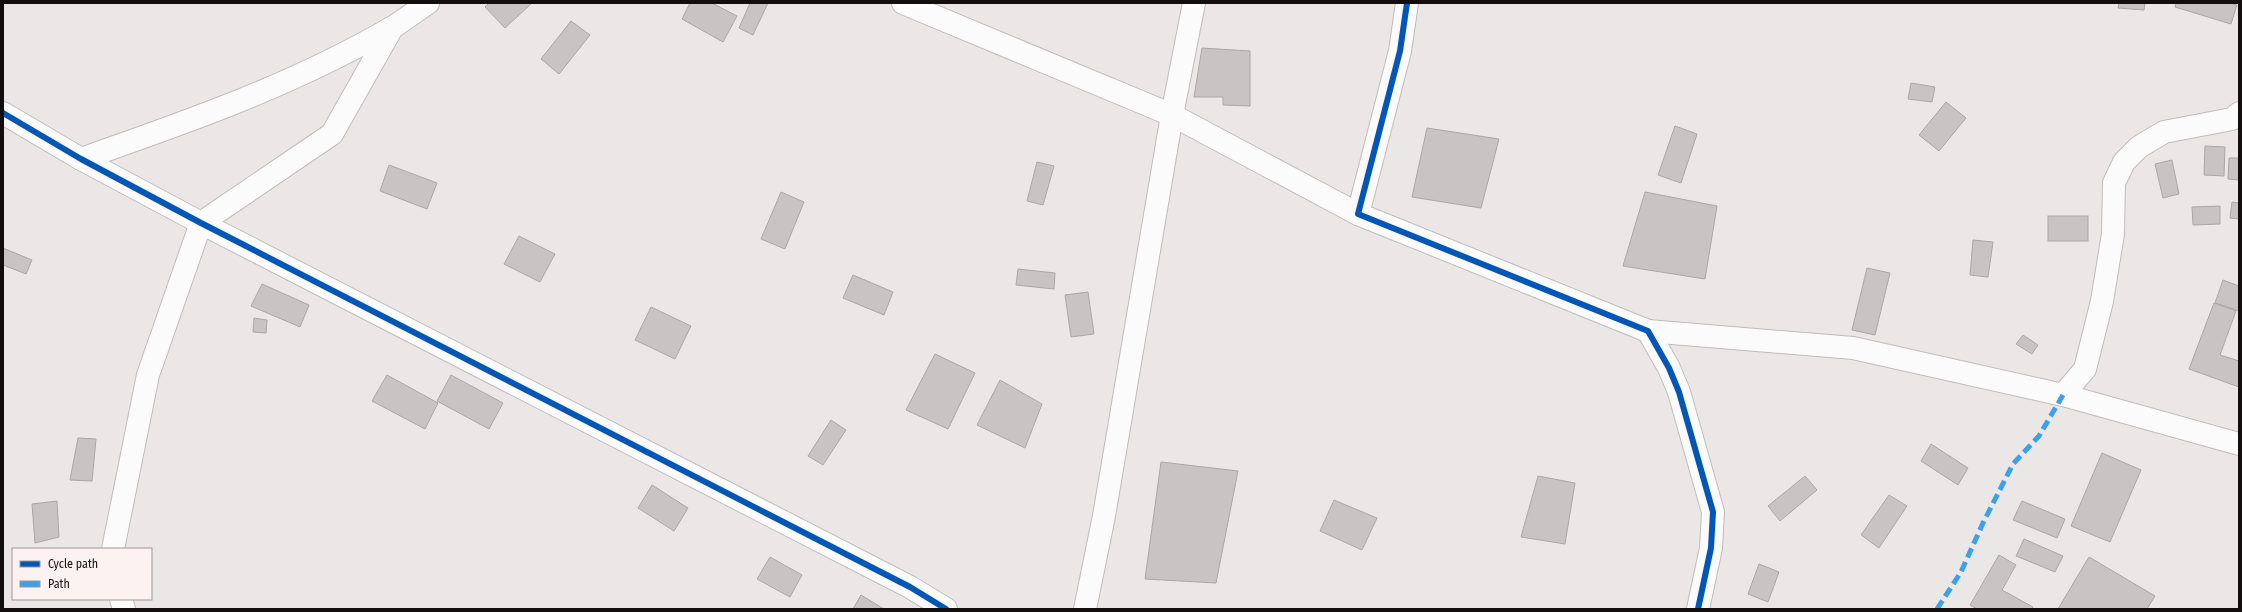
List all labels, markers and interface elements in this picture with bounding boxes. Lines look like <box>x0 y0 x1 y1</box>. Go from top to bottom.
legend <box>12 548 152 600</box>
text: Cycle path <box>48 557 98 571</box>
text: Path <box>48 577 70 591</box>

